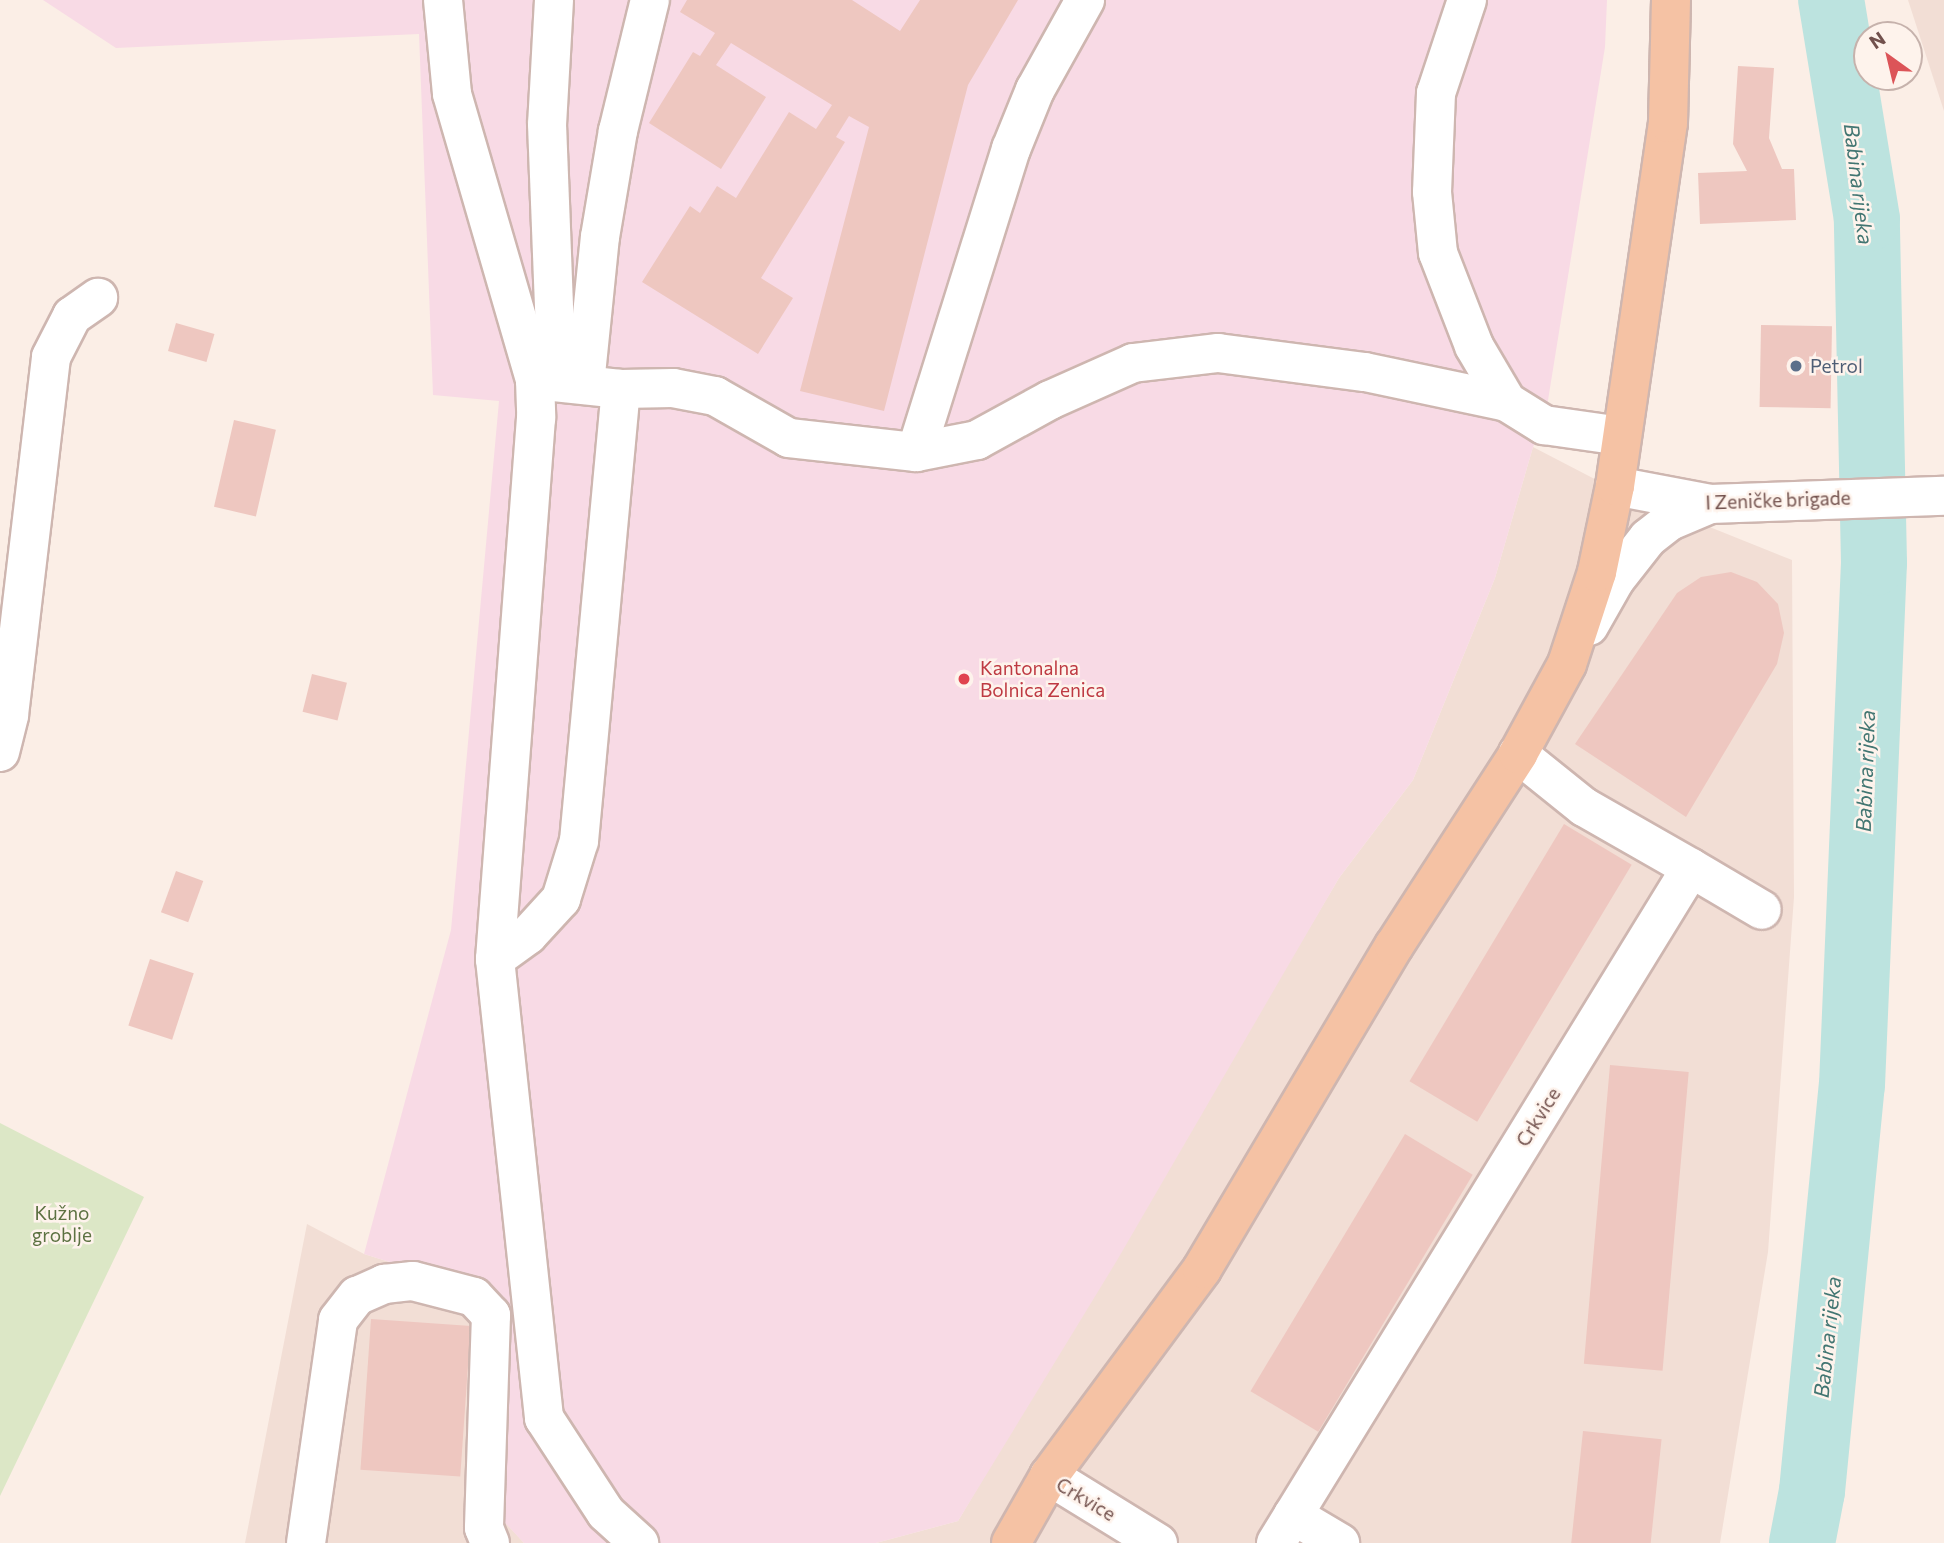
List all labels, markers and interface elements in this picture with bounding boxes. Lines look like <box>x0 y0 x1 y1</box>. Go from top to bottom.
north arrow <box>1853 21 1923 91</box>
text: N <box>1865 26 1889 53</box>
water label: Babina rijeka <box>1839 122 1879 246</box>
place label: Petrol <box>1810 355 1863 377</box>
marker: Petrol <box>1788 358 1804 374</box>
street label: I Zeničke brigade <box>1705 486 1851 514</box>
place label: Kantonalna Bolnica Zenica <box>980 657 1105 701</box>
marker: Kantonalna Bolnica Zenica <box>954 669 974 689</box>
water label: Babina rijeka <box>1850 710 1880 832</box>
street label: Crkvice <box>1511 1083 1565 1151</box>
park label: Kužno groblje <box>32 1202 92 1246</box>
water label: Babina rijeka <box>1808 1275 1846 1399</box>
street label: Crkvice <box>1052 1473 1120 1525</box>

